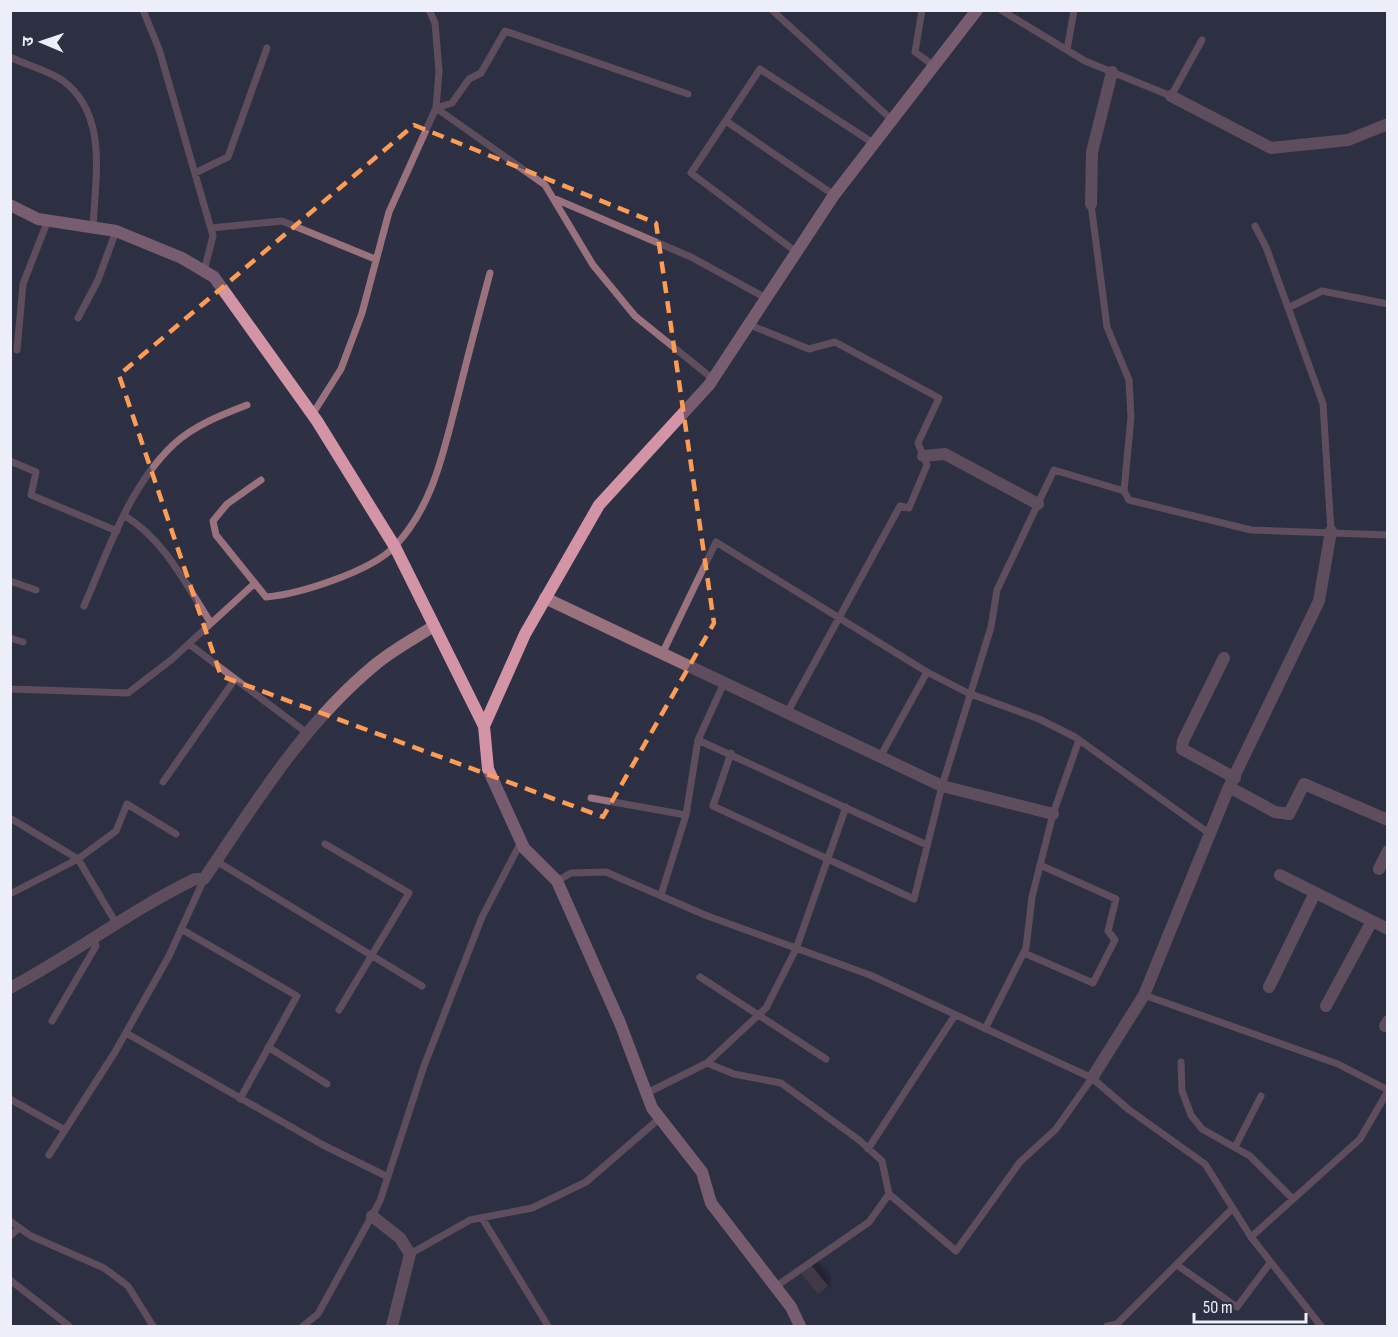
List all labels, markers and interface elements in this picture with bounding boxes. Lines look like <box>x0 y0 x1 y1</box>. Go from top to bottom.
north arrow <box>12 12 72 72</box>
text: उ <box>19 36 38 47</box>
scale bar <box>1194 1286 1306 1324</box>
text: 50 m <box>1203 1297 1233 1318</box>

